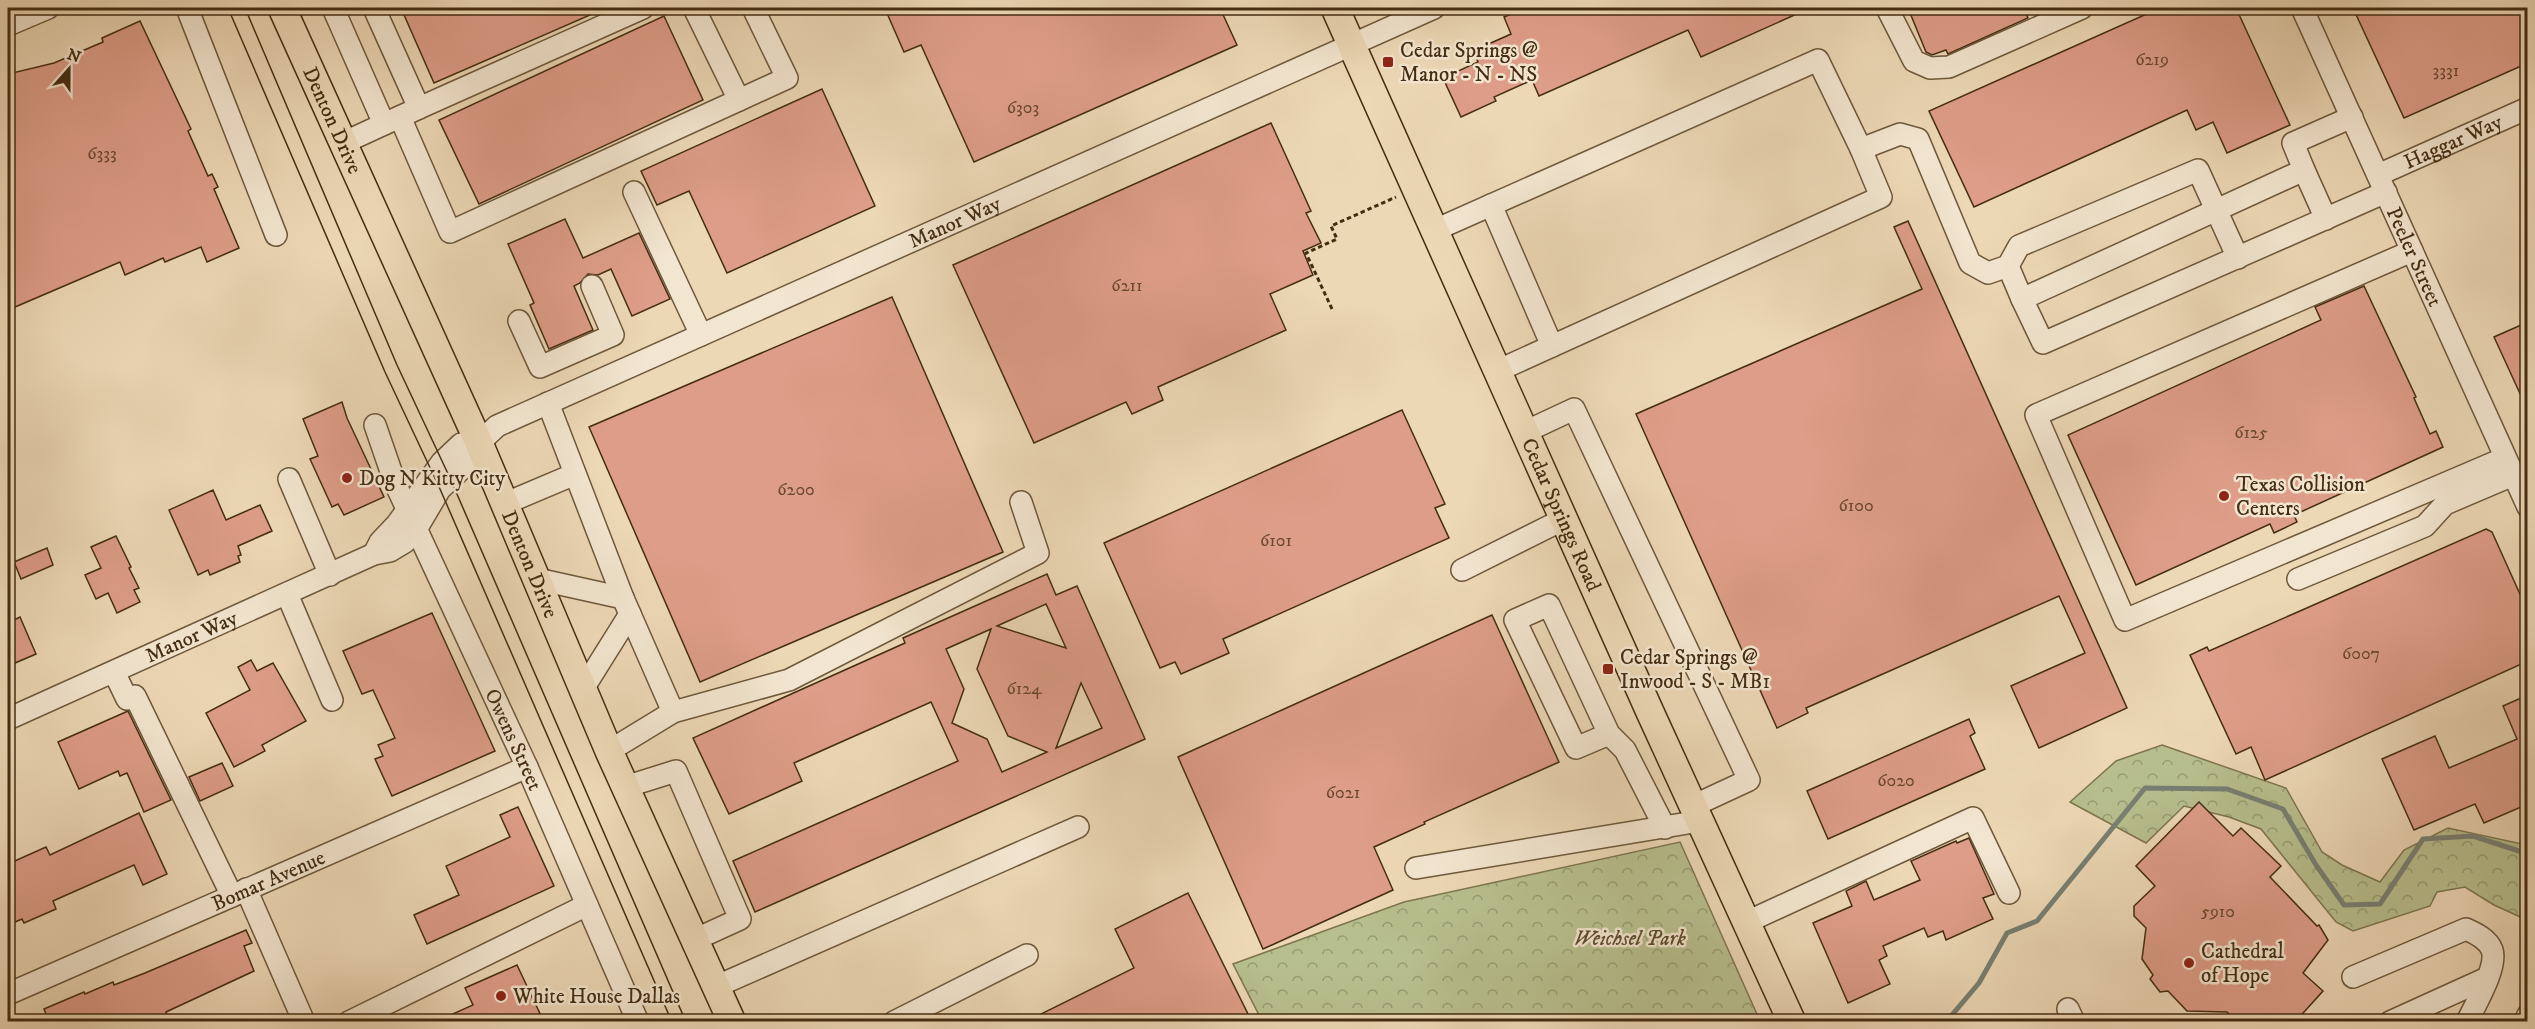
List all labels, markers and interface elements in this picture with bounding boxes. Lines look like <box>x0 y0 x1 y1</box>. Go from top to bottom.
place label: Cedar Springs @ Manor - N - NS <box>1400 38 1538 88</box>
north arrow <box>39 39 99 99</box>
text: N <box>64 44 84 68</box>
house number: 6219 <box>2135 49 2169 71</box>
marker: Cedar Springs @ Manor - N - NS <box>1381 55 1395 69</box>
house number: 3331 <box>2433 60 2459 82</box>
street label: Denton Drive <box>296 63 367 178</box>
house number: 6303 <box>1007 97 1039 119</box>
street label: Haggar Way <box>2400 109 2507 176</box>
house number: 6333 <box>87 143 117 165</box>
street label: Manor Way <box>905 191 1006 255</box>
street label: Peeler Street <box>2380 203 2448 311</box>
house number: 6211 <box>1111 275 1143 297</box>
house number: 6125 <box>2234 422 2268 444</box>
street label: Cedar Springs Road <box>1515 434 1607 596</box>
place label: Dog N Kitty City <box>359 466 506 492</box>
marker: Dog N Kitty City <box>340 471 354 485</box>
place label: Texas Collision Centers <box>2236 472 2365 522</box>
house number: 6200 <box>777 479 815 501</box>
marker: Texas Collision Centers <box>2217 489 2231 503</box>
house number: 6100 <box>1838 495 1874 517</box>
street label: Denton Drive <box>495 507 564 623</box>
house number: 6101 <box>1260 530 1292 552</box>
street label: Manor Way <box>142 605 243 669</box>
house number: 6007 <box>2342 643 2380 665</box>
place label: Cedar Springs @ Inwood - S - MB1 <box>1620 645 1770 695</box>
marker: Cedar Springs @ Inwood - S - MB1 <box>1601 662 1615 676</box>
house number: 6124 <box>1006 678 1042 700</box>
street label: Owens Street <box>478 685 548 795</box>
house number: 6020 <box>1877 770 1915 792</box>
house number: 6021 <box>1326 782 1360 804</box>
street label: Bomar Avenue <box>208 845 330 917</box>
house number: 5910 <box>2201 901 2235 923</box>
park label: Weichsel Park <box>1574 926 1686 952</box>
place label: Cathedral of Hope <box>2201 939 2284 989</box>
marker: Cathedral of Hope <box>2182 956 2196 970</box>
place label: White House Dallas <box>512 984 680 1010</box>
marker: White House Dallas <box>494 989 508 1003</box>

